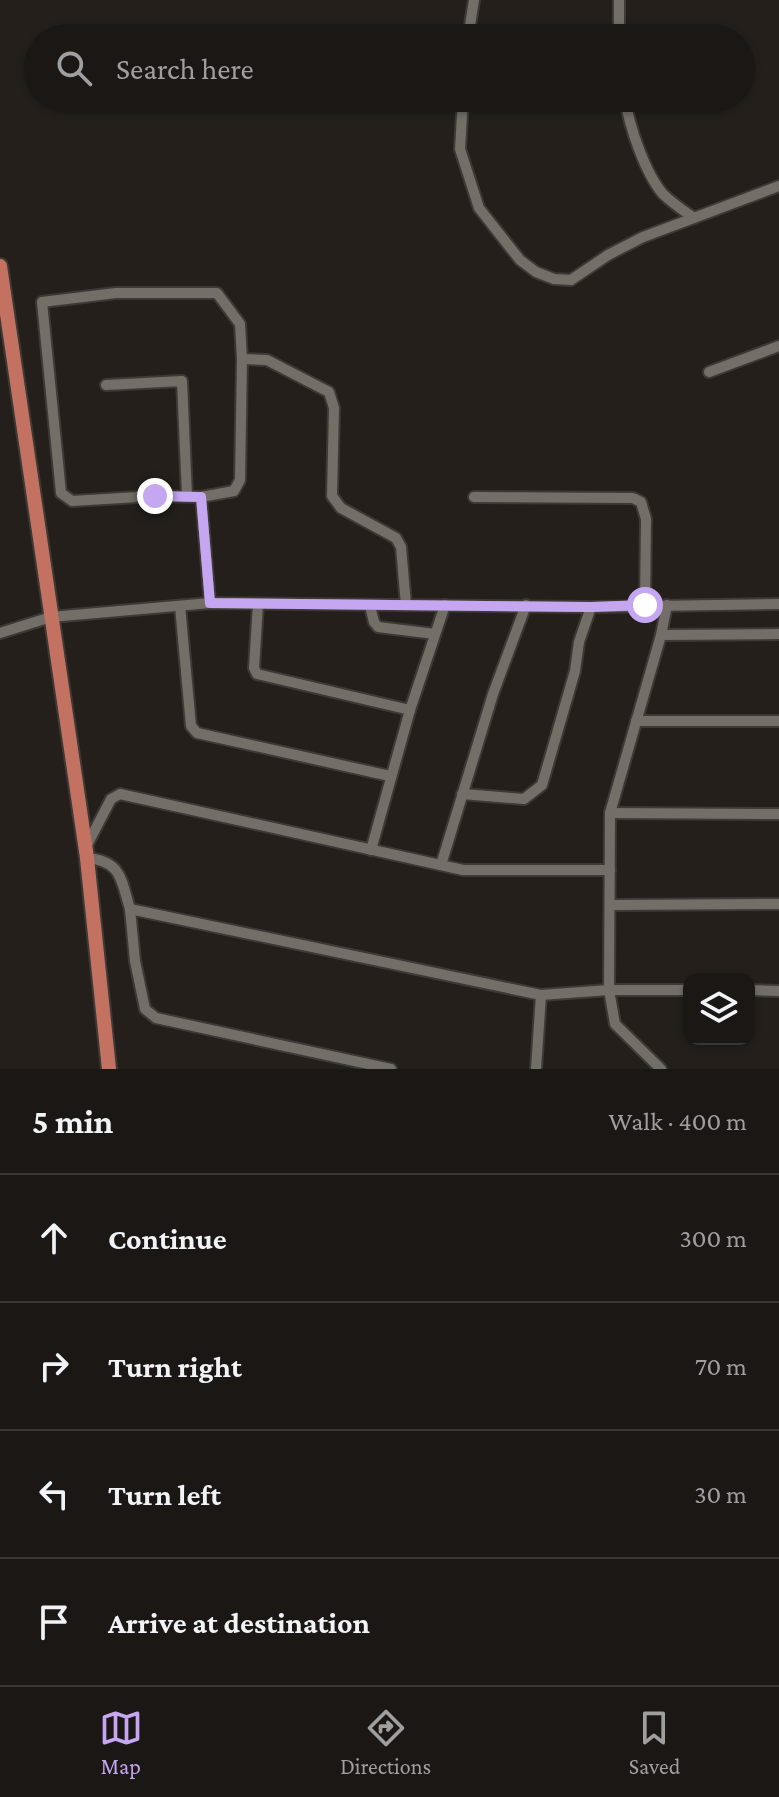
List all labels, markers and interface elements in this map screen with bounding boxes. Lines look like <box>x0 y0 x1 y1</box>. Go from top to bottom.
search box <box>24 24 755 112</box>
icon: search <box>52 46 96 90</box>
text: Search here <box>116 52 254 85</box>
route end <box>137 478 173 514</box>
route start <box>627 587 663 623</box>
map controls <box>683 973 755 1045</box>
button: layers <box>683 973 755 1045</box>
text: 5 min <box>32 1103 113 1140</box>
text: Walk · 400 m <box>609 1107 747 1136</box>
icon: ahead <box>32 1216 76 1260</box>
text: Continue <box>108 1222 227 1255</box>
text: 300 m <box>679 1224 747 1253</box>
icon: right <box>32 1344 76 1388</box>
text: Turn right <box>108 1350 242 1383</box>
text: 70 m <box>695 1352 747 1381</box>
icon: left <box>32 1472 76 1516</box>
text: Turn left <box>108 1478 221 1511</box>
text: 30 m <box>694 1480 747 1509</box>
icon: arrive <box>32 1600 76 1644</box>
text: Arrive at destination <box>108 1606 370 1639</box>
tab: Map <box>99 1706 143 1779</box>
tab: Directions <box>340 1706 431 1779</box>
tab: Saved <box>629 1706 680 1779</box>

